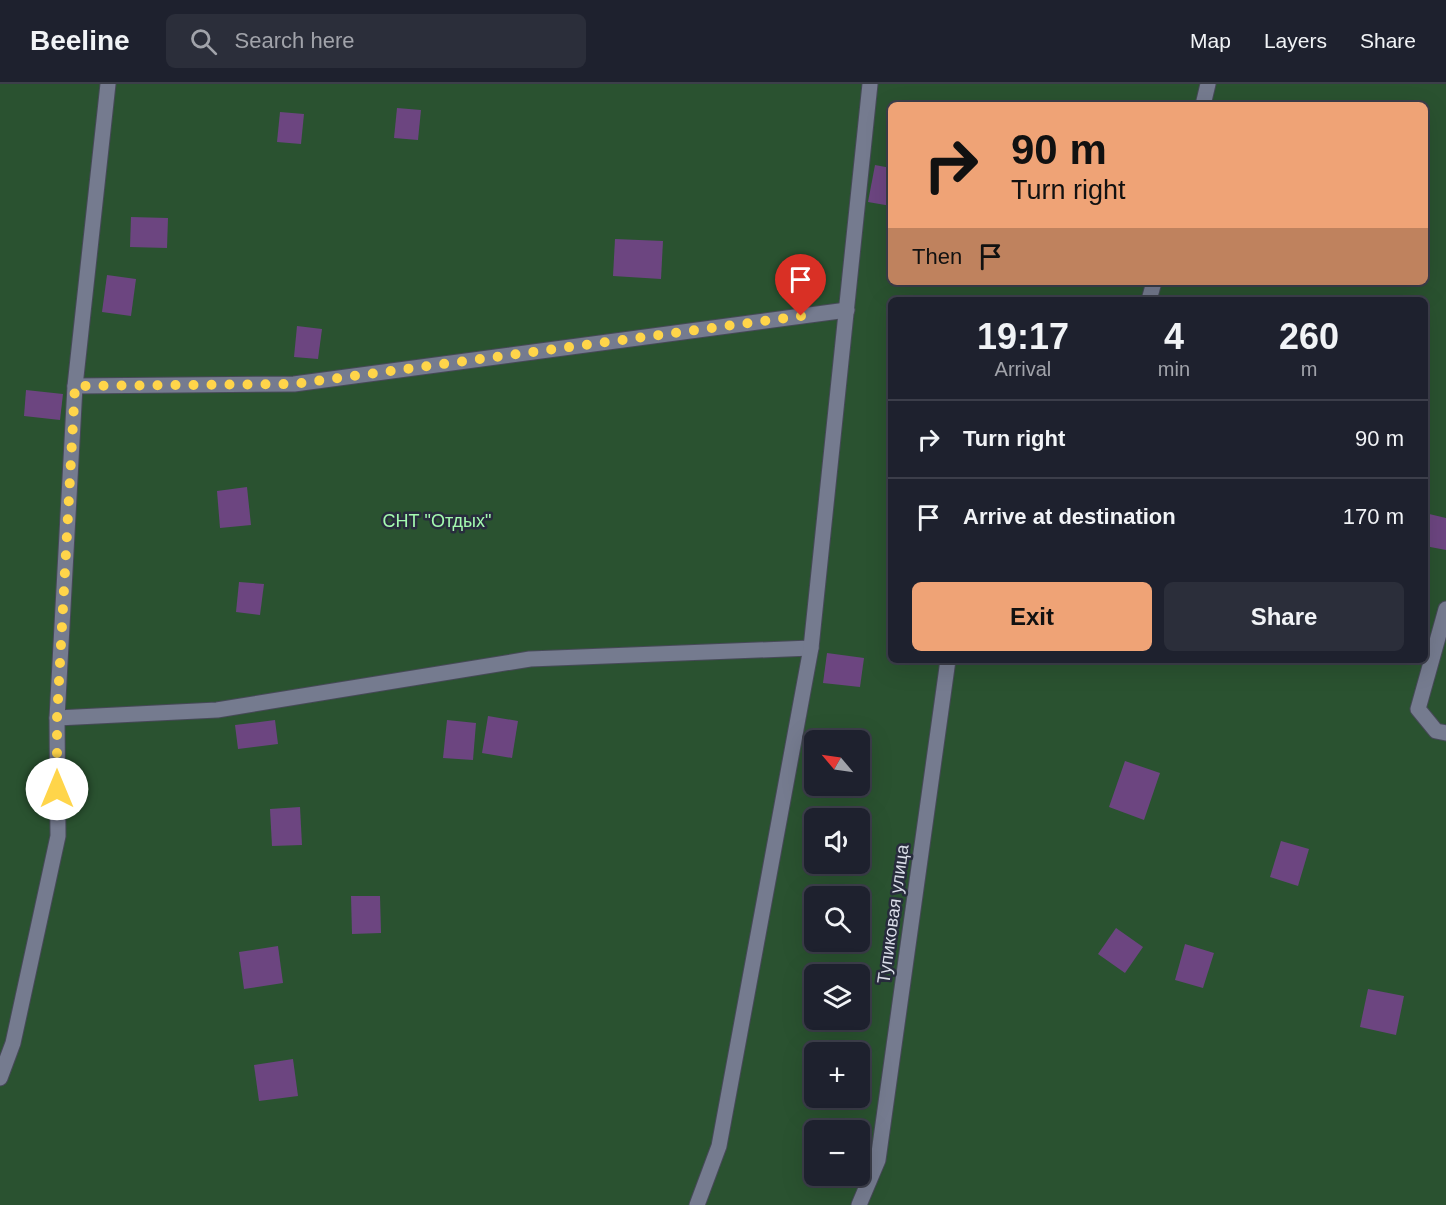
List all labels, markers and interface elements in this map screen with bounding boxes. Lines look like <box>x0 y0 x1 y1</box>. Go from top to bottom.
search box <box>166 14 586 68</box>
text: Beeline <box>30 25 130 56</box>
icon: search <box>187 25 220 58</box>
text: Search here <box>235 28 354 53</box>
text: Map <box>1190 29 1231 52</box>
text: Layers <box>1264 29 1327 52</box>
text: Share <box>1360 29 1416 52</box>
icon: right <box>912 126 990 204</box>
text: 90 m <box>1011 126 1107 173</box>
text: Turn right <box>1011 175 1126 205</box>
icon: arrive <box>974 240 1007 273</box>
text: Then <box>912 244 962 269</box>
pin <box>775 254 826 316</box>
icon: arrive <box>784 263 817 296</box>
text: 19:17 <box>977 316 1069 357</box>
text: 4 <box>1164 316 1184 357</box>
text: 260 <box>1279 316 1339 357</box>
text: Arrival <box>995 358 1051 380</box>
text: min <box>1158 358 1190 380</box>
text: m <box>1301 358 1317 380</box>
icon: right <box>912 423 945 456</box>
text: Turn right <box>963 426 1065 451</box>
text: 90 m <box>1355 426 1404 451</box>
icon: arrive <box>912 501 945 534</box>
text: Arrive at destination <box>963 504 1176 529</box>
text: 170 m <box>1343 504 1404 529</box>
park label: СНТ "Отдых" <box>383 511 491 531</box>
button: Exit <box>912 582 1152 651</box>
button: Share <box>1164 582 1404 651</box>
north arrow <box>804 730 870 796</box>
map controls <box>804 730 870 1186</box>
position arrow <box>25 757 89 821</box>
button: sound <box>804 808 870 874</box>
street label: Тупиковая улица <box>873 842 913 985</box>
button: search <box>804 886 870 952</box>
button: layers <box>804 964 870 1030</box>
button: + <box>804 1042 870 1108</box>
button: − <box>804 1120 870 1186</box>

